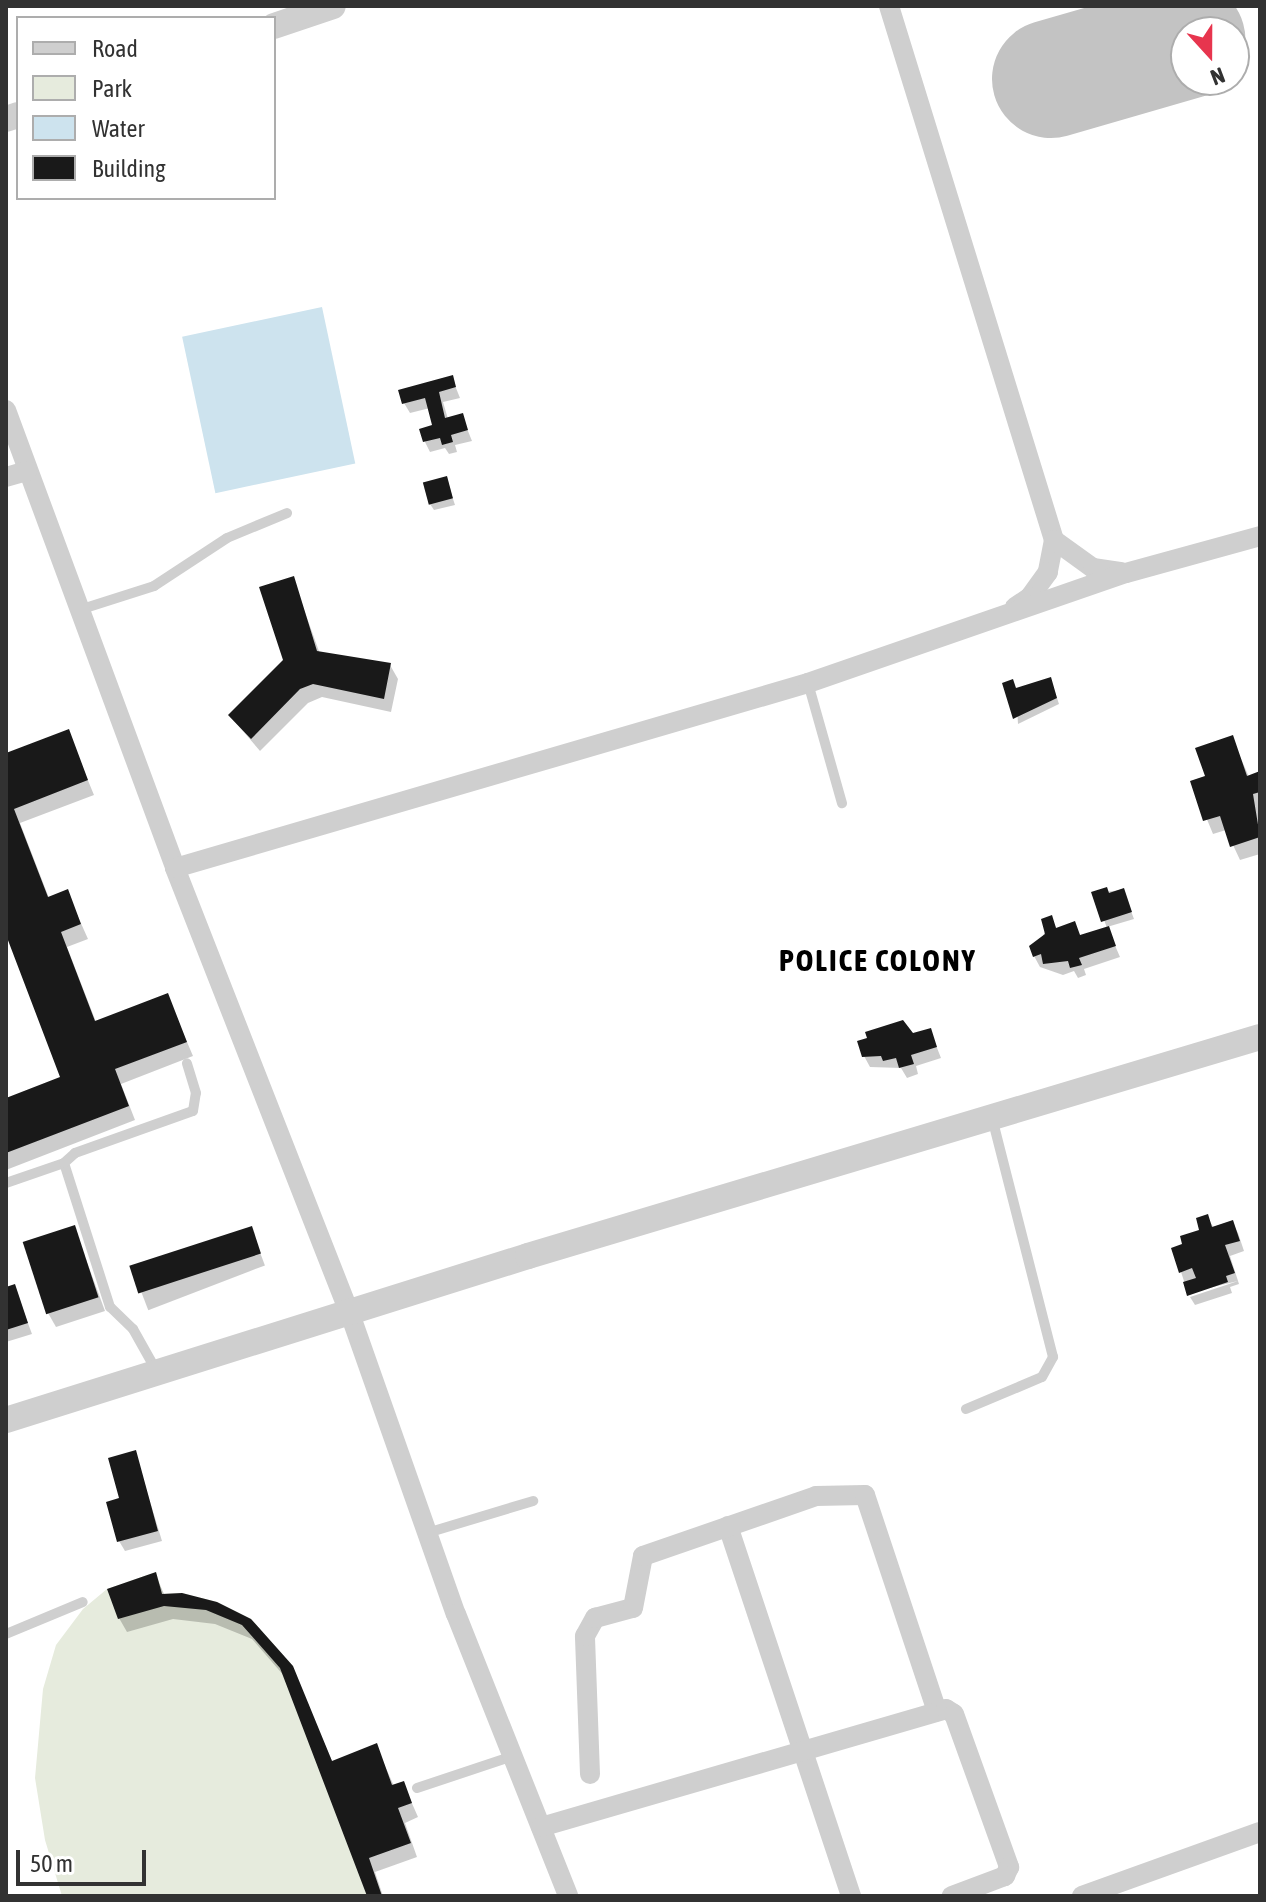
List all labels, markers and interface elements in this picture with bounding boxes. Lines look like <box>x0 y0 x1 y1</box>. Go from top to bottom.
legend <box>16 16 276 200</box>
north arrow <box>1170 16 1250 96</box>
text: Road <box>92 35 138 62</box>
text: N <box>1207 62 1229 91</box>
text: Park <box>92 75 132 102</box>
text: Water <box>92 115 145 142</box>
text: Building <box>92 155 165 182</box>
district label: POLICE COLONY <box>779 942 977 978</box>
scale bar <box>20 1834 150 1884</box>
text: 50 m <box>30 1850 73 1877</box>

